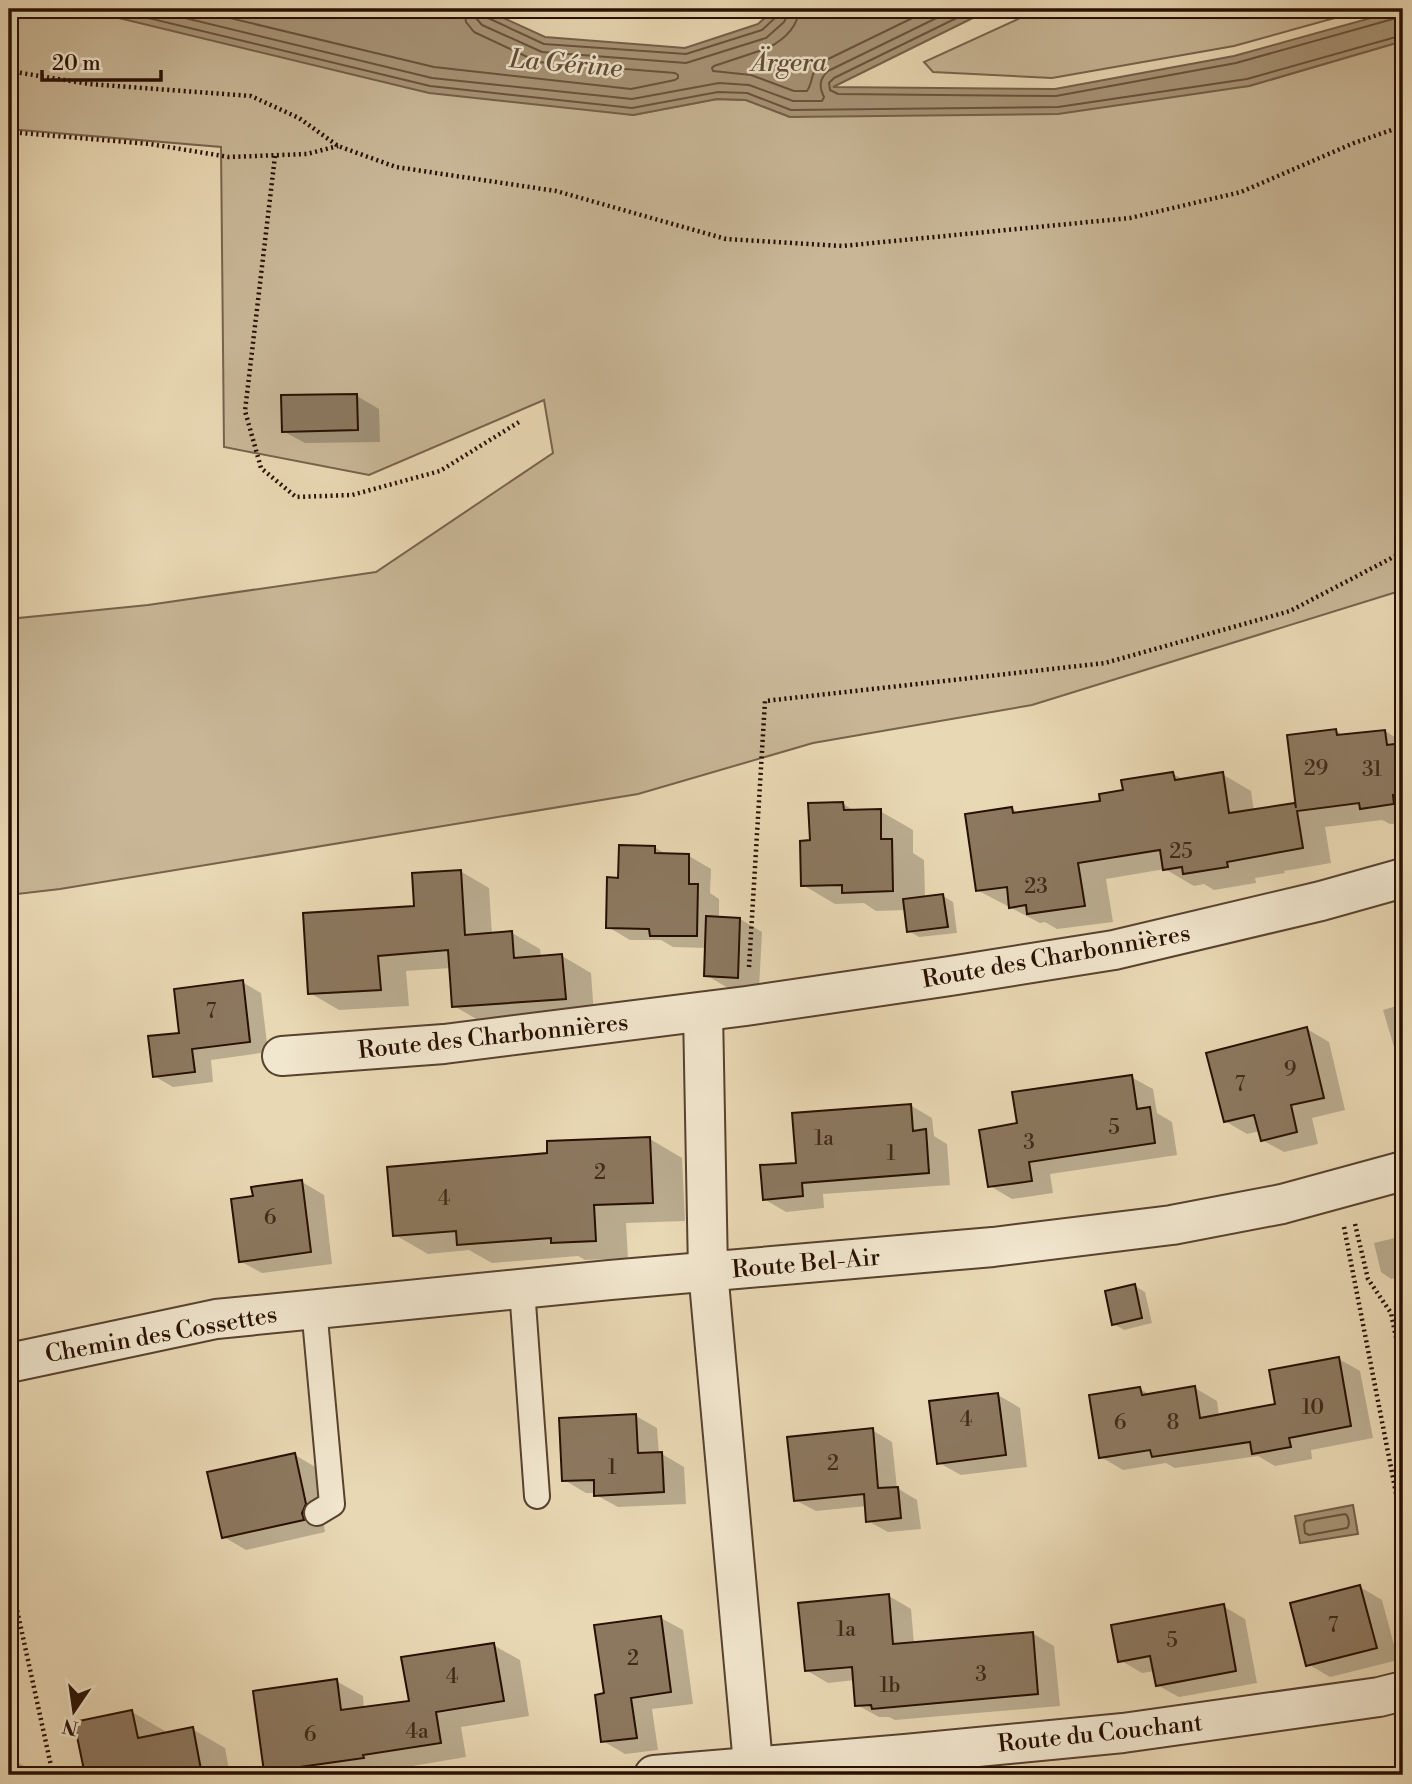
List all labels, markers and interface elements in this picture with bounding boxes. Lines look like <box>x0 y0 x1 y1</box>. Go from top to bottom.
scale bar <box>42 38 161 82</box>
water label: La Gérine <box>507 43 624 85</box>
water label: Ärgera <box>748 46 827 79</box>
text: 20 m <box>52 51 101 77</box>
house number: 29 <box>1304 756 1328 782</box>
house number: 31 <box>1362 757 1382 783</box>
house number: 25 <box>1169 839 1193 865</box>
house number: 23 <box>1024 874 1048 900</box>
street label: Route des Charbonnières <box>920 919 1193 995</box>
house number: 7 <box>206 999 217 1025</box>
street label: Route des Charbonnières <box>356 1008 630 1066</box>
house number: 9 <box>1284 1057 1296 1083</box>
house number: 7 <box>1235 1072 1246 1098</box>
house number: 5 <box>1108 1115 1120 1141</box>
house number: 1a <box>814 1126 834 1152</box>
house number: 3 <box>1023 1130 1035 1156</box>
house number: 1 <box>886 1141 896 1167</box>
house number: 2 <box>594 1160 606 1186</box>
house number: 4 <box>438 1186 450 1212</box>
house number: 6 <box>264 1205 277 1231</box>
street label: Route Bel-Air <box>731 1243 882 1285</box>
street label: Chemin des Cossettes <box>43 1300 279 1370</box>
house number: 10 <box>1302 1395 1324 1421</box>
house number: 4 <box>960 1407 972 1433</box>
house number: 6 <box>1114 1410 1127 1436</box>
house number: 8 <box>1167 1410 1179 1436</box>
house number: 2 <box>827 1451 839 1477</box>
house number: 1 <box>607 1455 617 1481</box>
house number: 7 <box>1328 1613 1339 1639</box>
house number: 1a <box>836 1617 856 1643</box>
house number: 5 <box>1166 1628 1178 1654</box>
house number: 2 <box>627 1646 639 1672</box>
house number: 3 <box>975 1662 987 1688</box>
house number: 4 <box>446 1664 458 1690</box>
house number: 1b <box>879 1673 901 1699</box>
north arrow <box>38 1676 108 1746</box>
street label: Route du Couchant <box>996 1708 1205 1760</box>
text: N <box>60 1713 80 1740</box>
house number: 4a <box>405 1719 429 1745</box>
house number: 6 <box>304 1722 317 1748</box>

